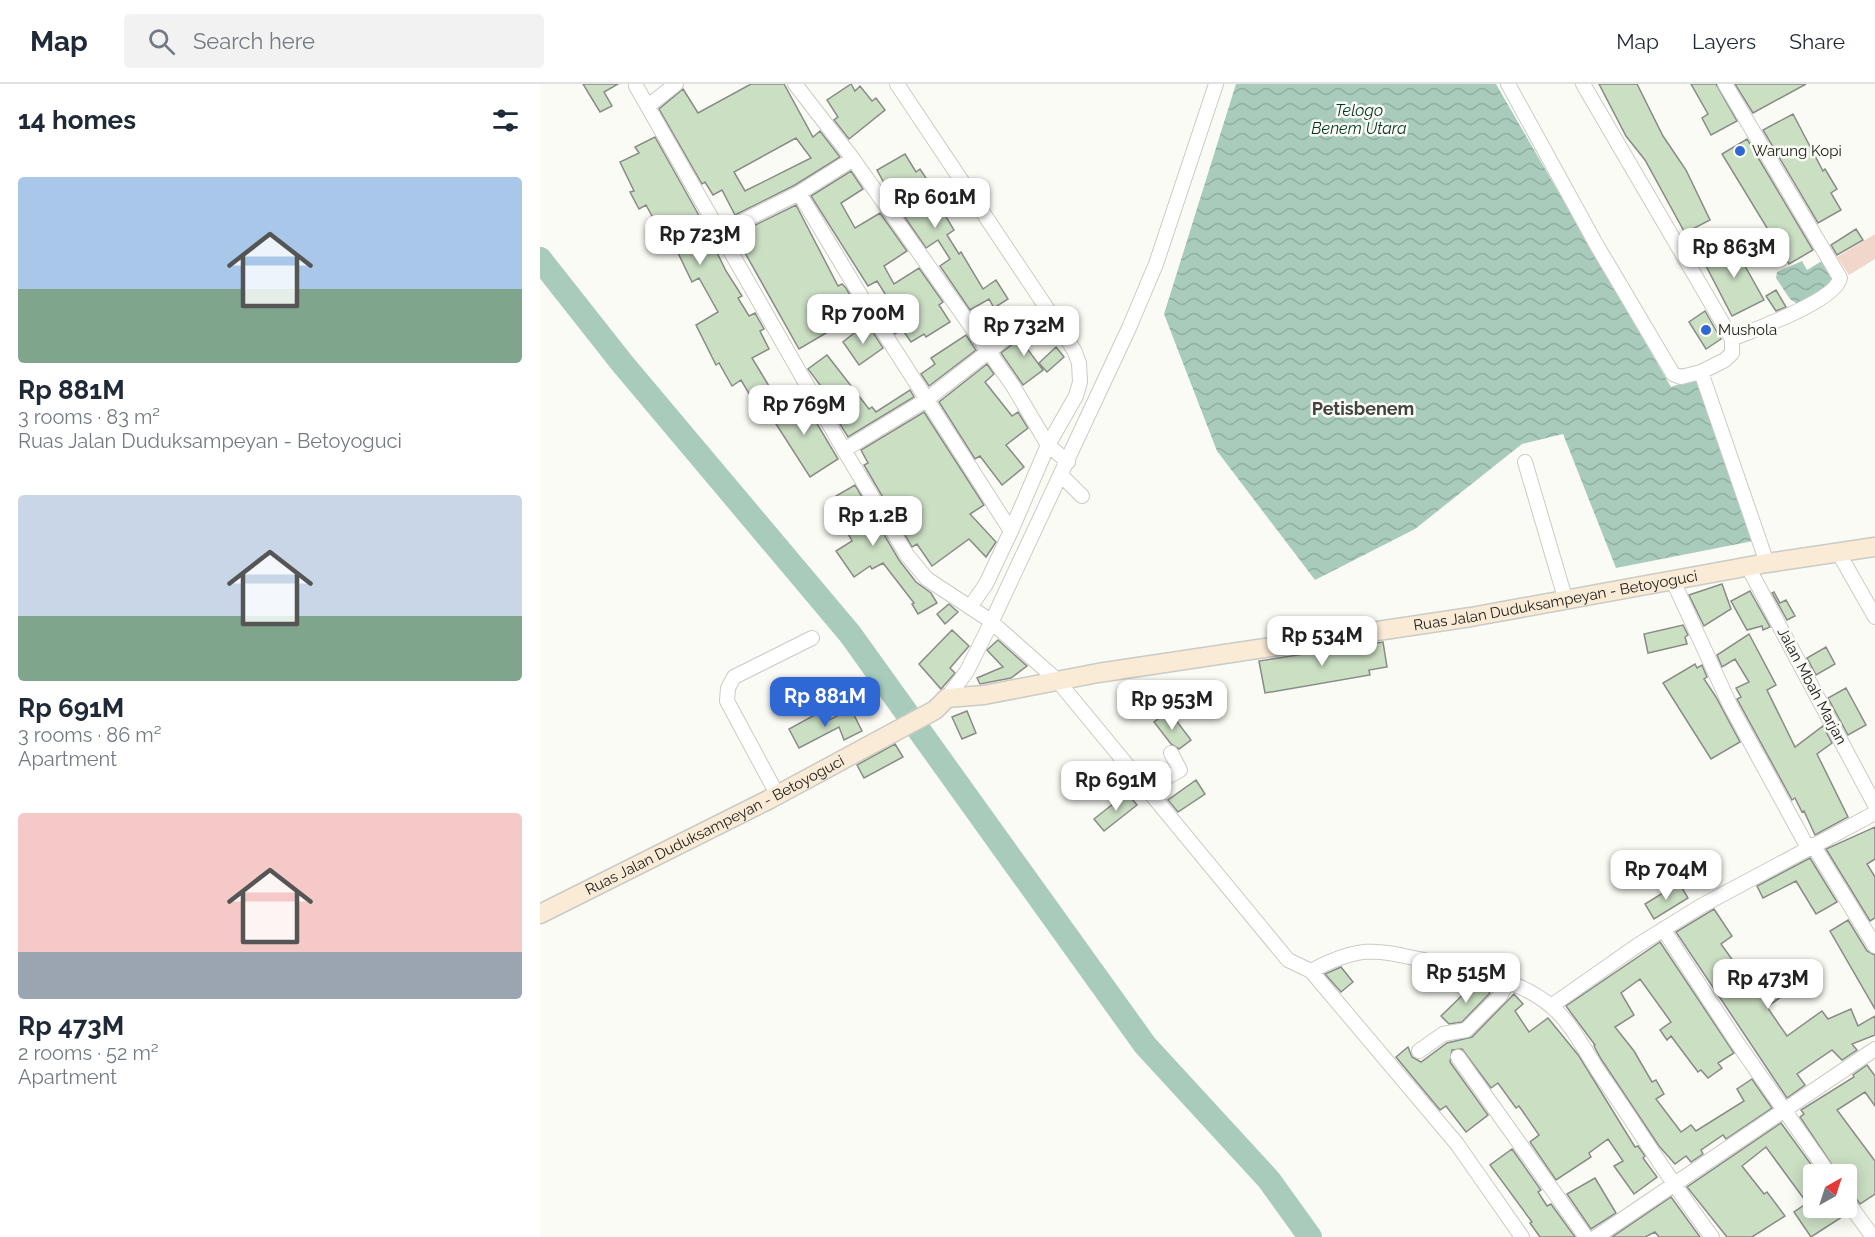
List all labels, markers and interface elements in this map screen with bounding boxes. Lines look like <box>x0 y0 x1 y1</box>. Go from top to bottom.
search box <box>124 14 544 68</box>
text: Map <box>30 25 88 58</box>
icon: search <box>145 25 178 58</box>
text: Search here <box>193 28 315 54</box>
text: Map <box>1616 29 1659 54</box>
text: Layers <box>1692 29 1756 54</box>
text: Share <box>1789 29 1845 54</box>
water label: Telogo Benem Utara <box>1311 101 1407 138</box>
icon: filters <box>489 104 522 137</box>
text: 14 homes <box>18 105 136 135</box>
place label: Warung Kopi <box>1752 142 1842 160</box>
marker: Warung Kopi <box>1733 144 1747 158</box>
pin: Rp 601M <box>880 178 990 229</box>
text: Rp 601M <box>894 185 976 209</box>
pin: Rp 723M <box>645 215 755 266</box>
icon: home <box>216 216 324 324</box>
text: Rp 723M <box>659 222 741 246</box>
pin: Rp 863M <box>1679 228 1789 279</box>
text: Rp 863M <box>1692 235 1776 259</box>
pin: Rp 700M <box>808 294 918 345</box>
text: Rp 700M <box>821 301 905 325</box>
pin: Rp 732M <box>969 306 1079 357</box>
text: Rp 732M <box>983 313 1065 337</box>
place label: Mushola <box>1718 321 1777 339</box>
marker: Mushola <box>1699 323 1713 337</box>
text: Rp 881M <box>18 375 125 405</box>
pin: Rp 769M <box>749 385 859 436</box>
text: Rp 769M <box>762 392 846 416</box>
district label: Petisbenem <box>1312 398 1414 419</box>
text: 3 rooms · 83 m² <box>18 405 160 429</box>
text: Ruas Jalan Duduksampeyan - Betoyoguci <box>18 429 402 453</box>
pin: Rp 1.2B <box>818 496 928 547</box>
text: Rp 1.2B <box>838 503 908 527</box>
icon: home <box>216 534 324 642</box>
street label: Ruas Jalan Duduksampeyan - Betoyoguci <box>1412 567 1699 635</box>
pin: Rp 534M <box>1267 616 1377 667</box>
text: Rp 534M <box>1281 623 1363 647</box>
street label: Jalan Mbah Marjan <box>1774 624 1850 748</box>
pin: Rp 881M <box>770 677 880 728</box>
pin: Rp 953M <box>1117 680 1227 731</box>
text: Rp 881M <box>784 684 866 708</box>
text: Rp 953M <box>1131 687 1213 711</box>
text: Rp 691M <box>18 693 124 723</box>
text: 3 rooms · 86 m² <box>18 723 161 747</box>
text: Apartment <box>18 747 117 771</box>
street label: Ruas Jalan Duduksampeyan - Betoyoguci <box>582 752 847 899</box>
pin: Rp 691M <box>1061 761 1171 812</box>
text: Rp 691M <box>1075 768 1157 792</box>
pin: Rp 704M <box>1611 850 1721 901</box>
icon: home <box>216 852 324 960</box>
text: Rp 704M <box>1625 857 1707 881</box>
pin: Rp 515M <box>1411 953 1521 1004</box>
pin: Rp 473M <box>1713 959 1823 1010</box>
text: Rp 515M <box>1426 960 1506 984</box>
text: Rp 473M <box>1727 966 1809 990</box>
text: Rp 473M <box>18 1011 124 1041</box>
text: 2 rooms · 52 m² <box>18 1041 159 1065</box>
text: Apartment <box>18 1065 117 1089</box>
north arrow <box>1803 1164 1857 1218</box>
map controls <box>1803 1164 1857 1218</box>

